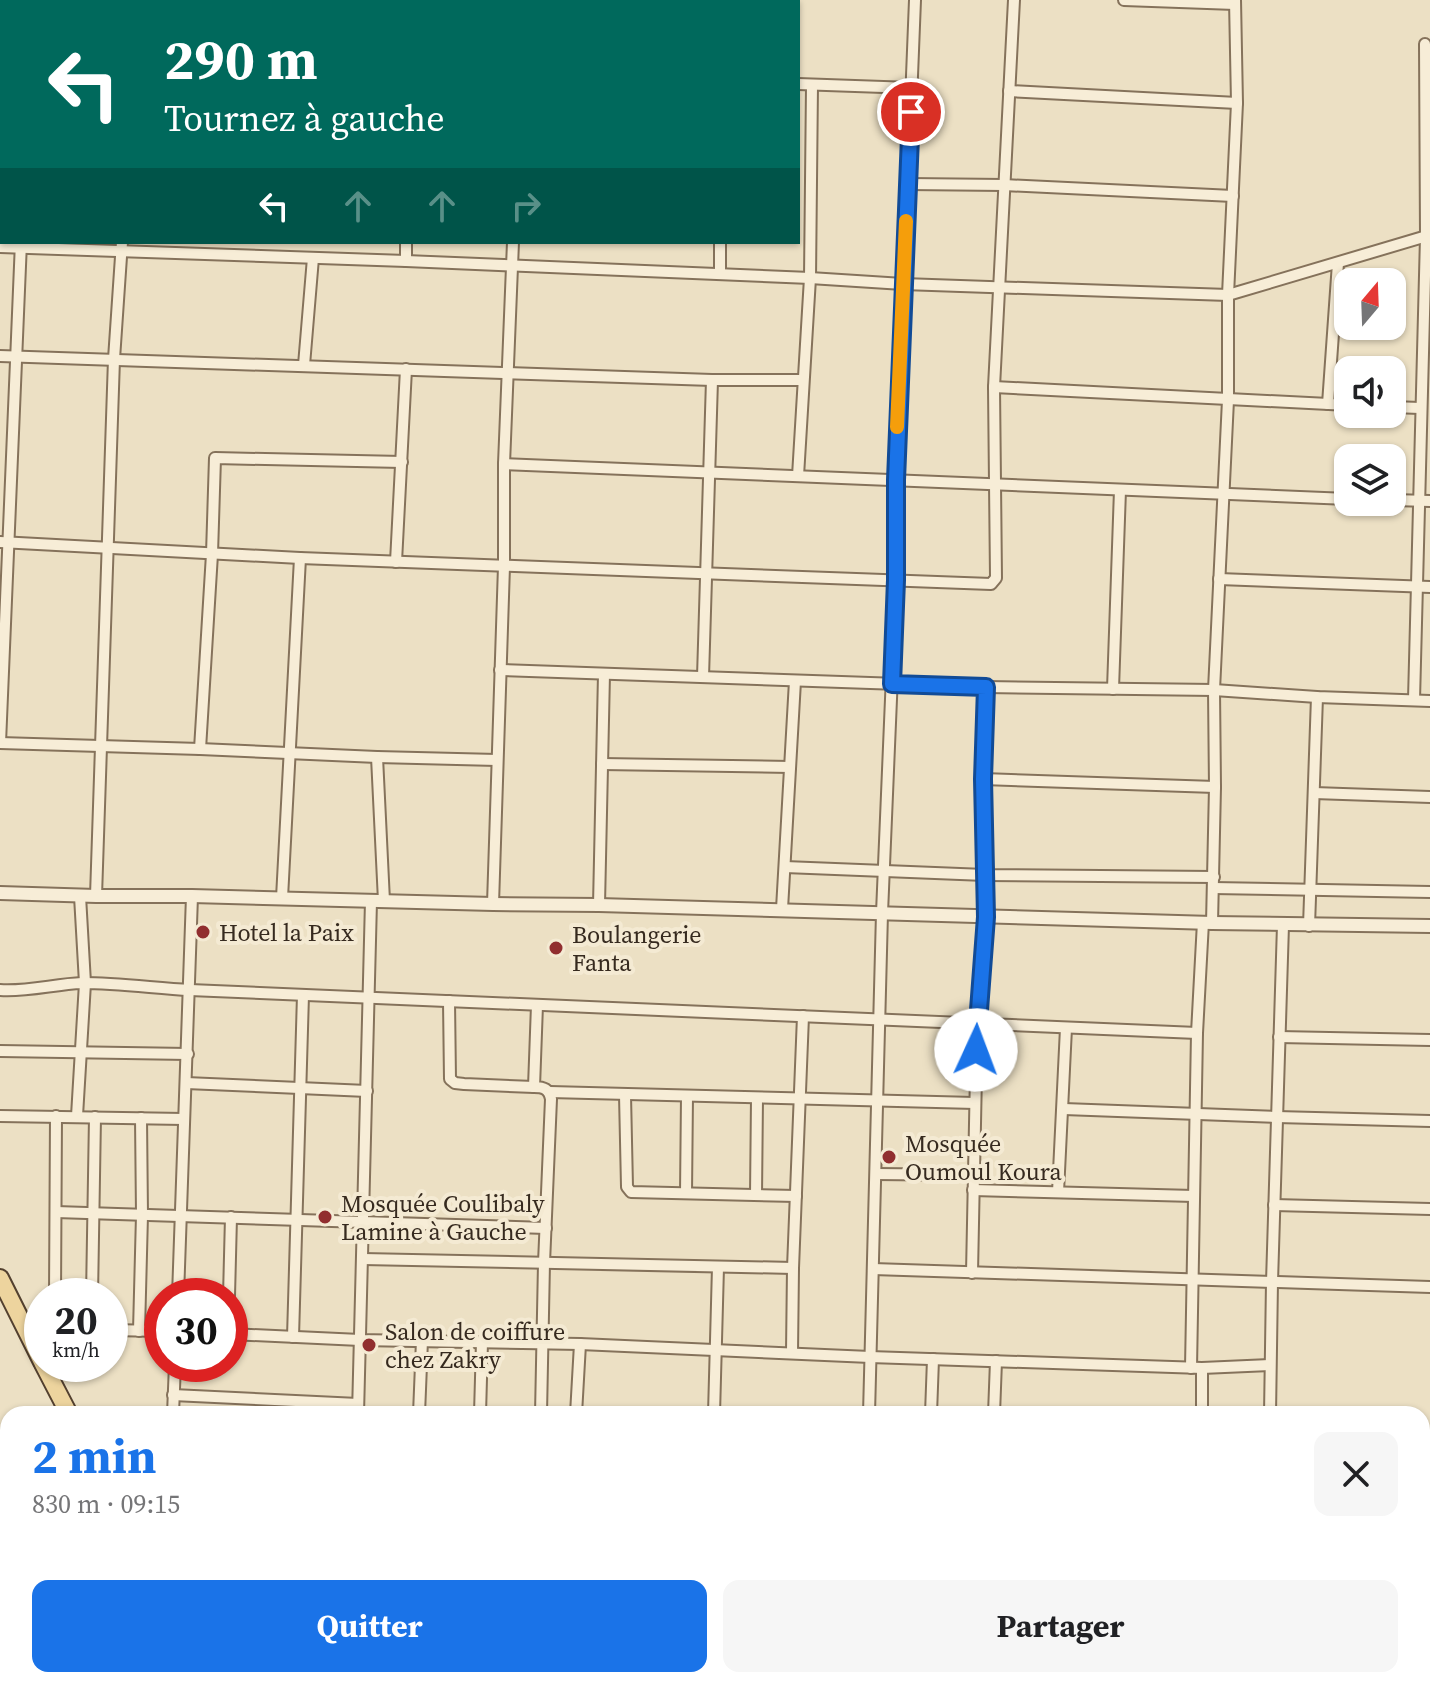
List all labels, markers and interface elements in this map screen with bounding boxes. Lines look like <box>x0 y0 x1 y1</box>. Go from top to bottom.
text: 290 m <box>164 21 318 98</box>
icon: left <box>32 32 136 136</box>
pin <box>877 78 945 146</box>
icon: arrive <box>889 90 933 134</box>
text: Tournez à gauche <box>164 94 445 143</box>
icon: left <box>252 184 296 228</box>
icon: ahead <box>336 184 380 228</box>
icon: ahead <box>420 184 464 228</box>
icon: right <box>504 184 548 228</box>
north arrow <box>1334 268 1406 340</box>
map controls <box>1334 268 1406 516</box>
button: sound <box>1334 356 1406 428</box>
button: layers <box>1334 444 1406 516</box>
place label: Hotel la Paix <box>219 916 354 949</box>
place label: Boulangerie Fanta <box>572 918 702 979</box>
marker: Hotel la Paix <box>194 923 212 941</box>
marker: Boulangerie Fanta <box>547 939 565 957</box>
position arrow <box>934 1008 1018 1092</box>
place label: Mosquée Oumoul Koura <box>905 1127 1063 1188</box>
marker: Mosquée Oumoul Koura <box>880 1148 898 1166</box>
place label: Mosquée Coulibaly Lamine à Gauche <box>341 1187 545 1248</box>
marker: Mosquée Coulibaly Lamine à Gauche <box>316 1208 334 1226</box>
speed limit sign: 30 <box>144 1278 248 1382</box>
text: 20 <box>54 1293 98 1347</box>
place label: Salon de coiffure chez Zakry <box>385 1315 565 1376</box>
text: km/h <box>52 1336 100 1364</box>
marker: Salon de coiffure chez Zakry <box>360 1336 378 1354</box>
text: 2 min <box>32 1423 157 1489</box>
button: close <box>1314 1432 1398 1516</box>
text: 830 m · 09:15 <box>32 1486 180 1522</box>
button: Quitter <box>32 1580 707 1672</box>
button: Partager <box>723 1580 1398 1672</box>

